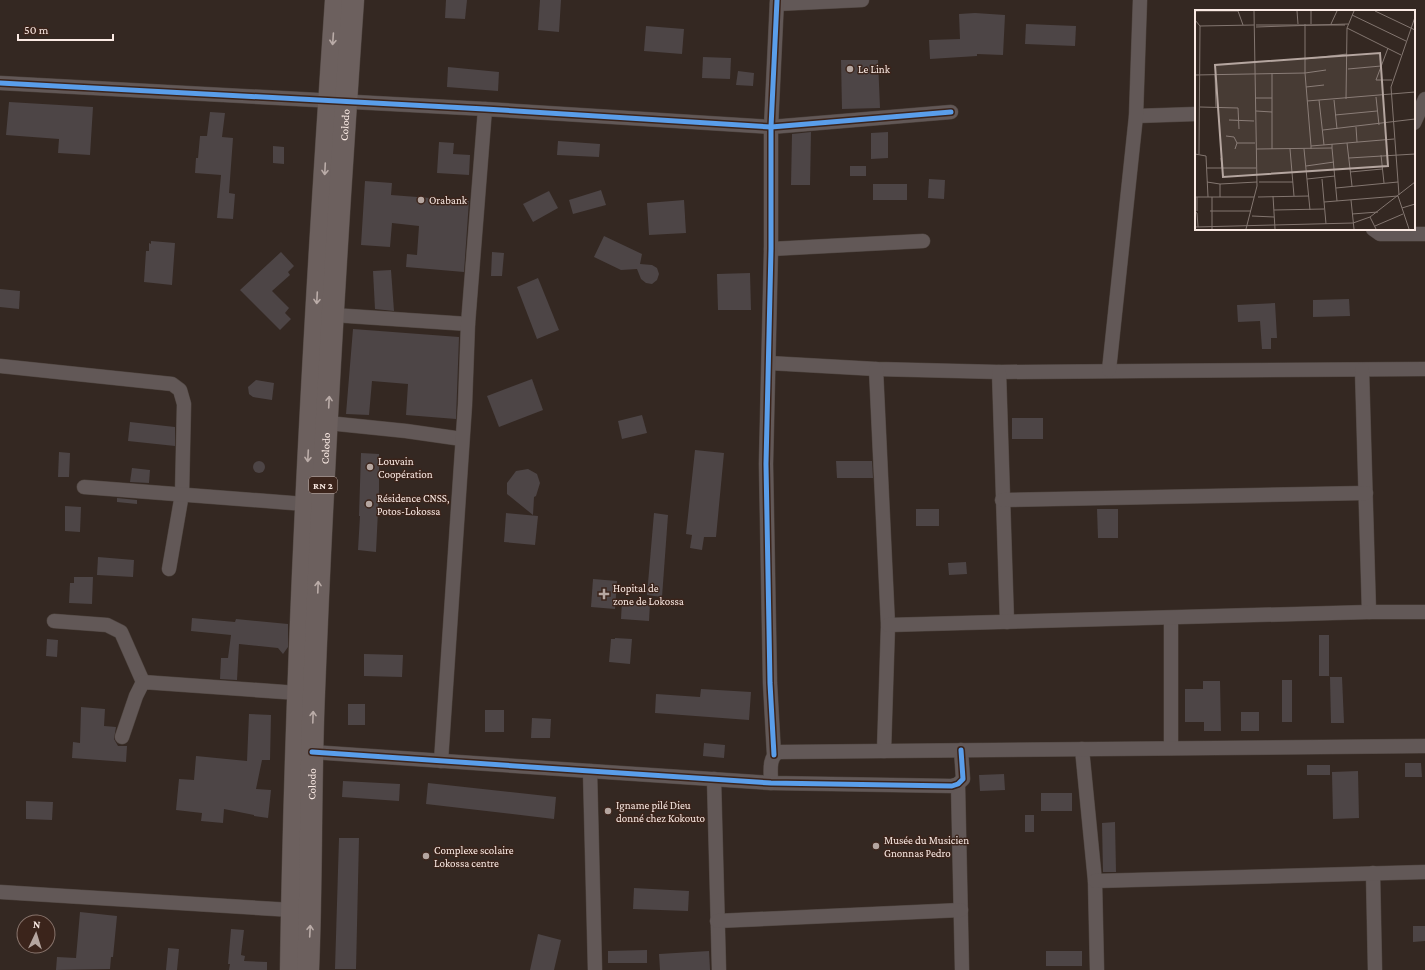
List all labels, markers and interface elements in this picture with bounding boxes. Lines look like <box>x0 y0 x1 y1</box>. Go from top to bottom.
inset map <box>1195 10 1415 230</box>
scale bar <box>18 16 113 42</box>
text: 50 m <box>24 23 49 37</box>
one-way arrow <box>330 32 337 45</box>
place label: Le Link <box>858 63 891 75</box>
marker: Le Link <box>845 64 855 74</box>
street label: Colodo <box>338 108 352 141</box>
one-way arrow <box>321 162 329 175</box>
place label: Orabank <box>429 194 468 206</box>
marker: Orabank <box>416 195 426 205</box>
one-way arrow <box>314 291 321 304</box>
one-way arrow <box>325 395 332 408</box>
street label: Colodo <box>318 432 332 464</box>
one-way arrow <box>304 449 312 462</box>
place label: Louvain Coopération <box>378 455 433 481</box>
marker: Louvain Coopération <box>365 462 375 472</box>
road number: RN 2 <box>309 477 337 493</box>
place label: Résidence CNSS, Potos-Lokossa <box>377 492 449 517</box>
marker: Résidence CNSS, Potos-Lokossa <box>364 499 374 509</box>
one-way arrow <box>315 581 322 594</box>
place label: Hopital de zone de Lokossa <box>613 582 684 607</box>
marker: Hopital de zone de Lokossa <box>598 588 610 600</box>
one-way arrow <box>309 711 317 724</box>
street label: Colodo <box>305 768 318 800</box>
place label: Igname pilé Dieu donné chez Kokouto <box>616 799 706 824</box>
marker: Igname pilé Dieu donné chez Kokouto <box>603 806 613 816</box>
place label: Musée du Musicien Gnonnas Pedro <box>884 834 969 859</box>
marker: Musée du Musicien Gnonnas Pedro <box>871 841 881 851</box>
place label: Complexe scolaire Lokossa centre <box>434 844 514 869</box>
marker: Complexe scolaire Lokossa centre <box>421 851 431 861</box>
north arrow <box>16 914 56 954</box>
text: N <box>33 918 41 930</box>
one-way arrow <box>306 925 314 938</box>

